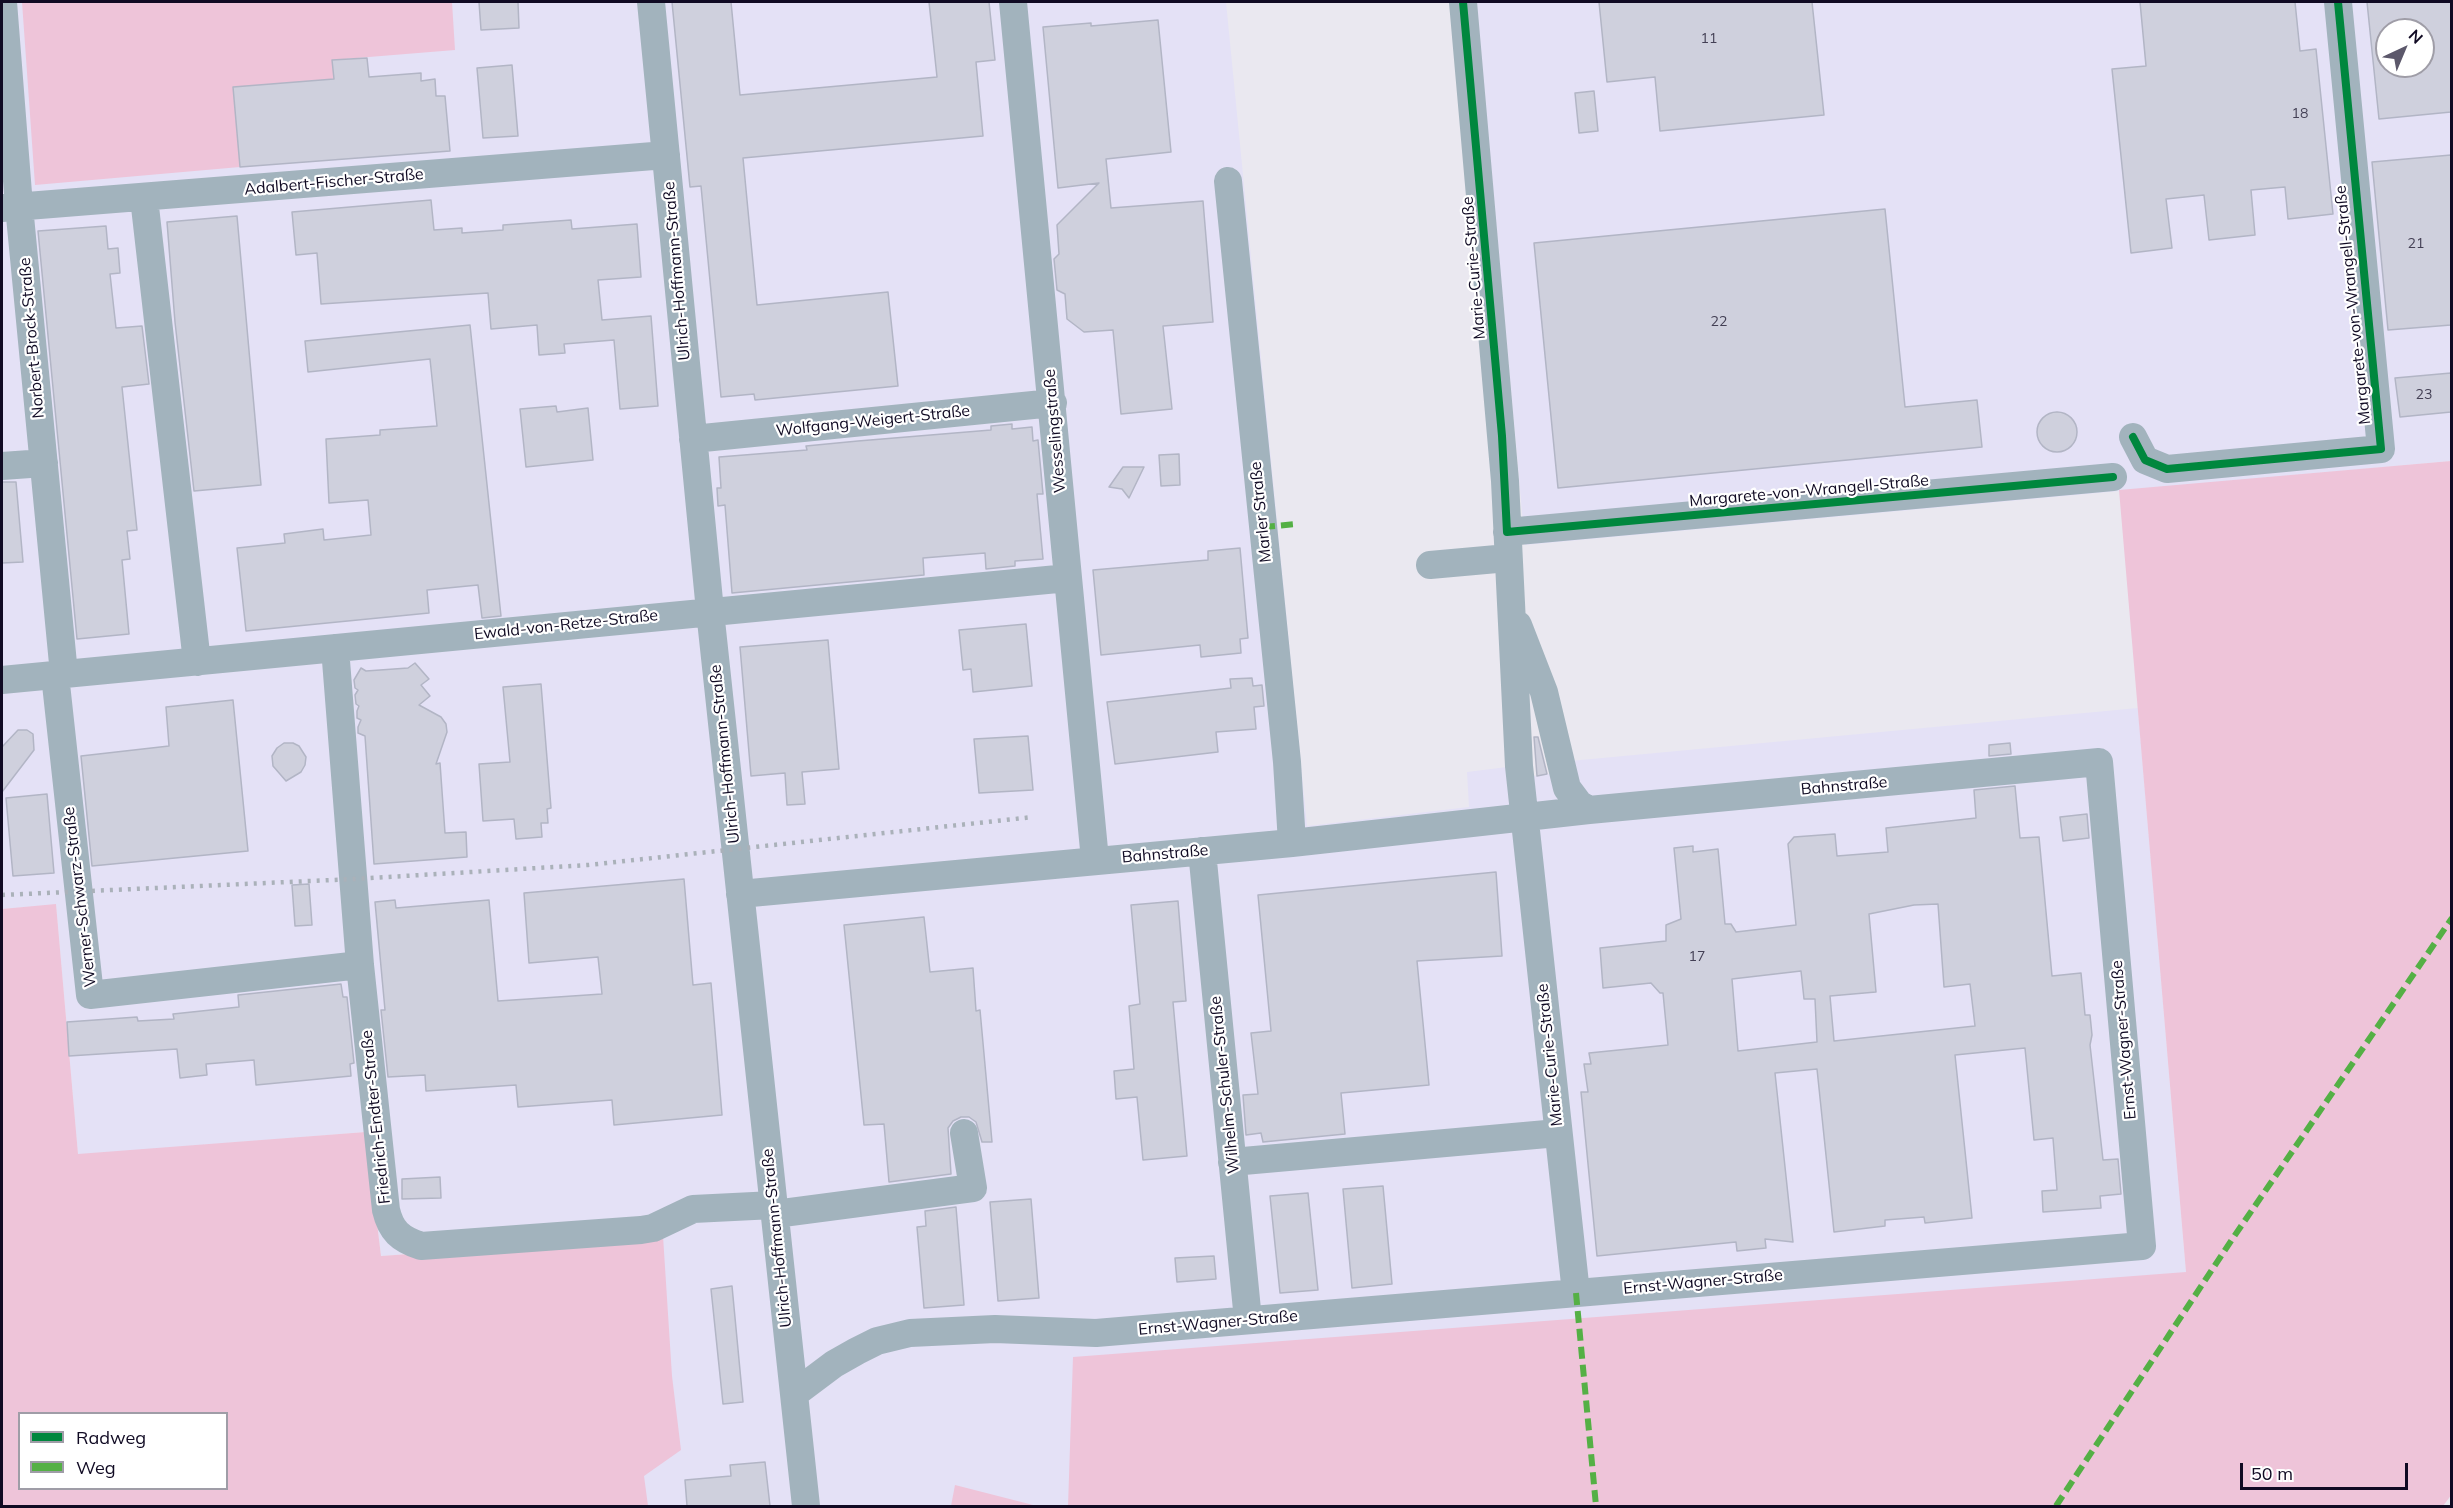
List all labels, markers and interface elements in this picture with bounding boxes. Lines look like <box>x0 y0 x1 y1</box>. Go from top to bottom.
north arrow <box>2375 18 2435 78</box>
text: N <box>2405 25 2427 48</box>
house number: 11 <box>1701 31 1717 47</box>
house number: 18 <box>2292 106 2308 122</box>
street label: Adalbert-Fischer-Straße <box>244 165 424 199</box>
street label: Ulrich-Hoffmann-Straße <box>660 181 694 361</box>
street label: Margarete-von-Wrangell-Straße <box>2331 184 2375 426</box>
street label: Marie-Curie-Straße <box>1458 196 1490 340</box>
house number: 21 <box>2408 236 2424 252</box>
street label: Norbert-Brock-Straße <box>15 257 49 419</box>
house number: 22 <box>1711 314 1727 330</box>
street label: Wesselingstraße <box>1040 368 1070 494</box>
house number: 23 <box>2416 387 2432 403</box>
street label: Wolfgang-Weigert-Straße <box>775 401 971 441</box>
street label: Marler Straße <box>1246 461 1276 563</box>
street label: Margarete-von-Wrangell-Straße <box>1688 471 1930 511</box>
street label: Ewald-von-Retze-Straße <box>473 606 659 644</box>
street label: Ulrich-Hoffmann-Straße <box>706 664 744 844</box>
street label: Bahnstraße <box>1800 773 1888 799</box>
street label: Werner-Schwarz-Straße <box>59 806 101 988</box>
street label: Bahnstraße <box>1121 841 1209 867</box>
house number: 17 <box>1689 949 1705 965</box>
street label: Ernst-Wagner-Straße <box>2107 960 2141 1120</box>
street label: Marie-Curie-Straße <box>1533 983 1567 1127</box>
street label: Wilhelm-Schuler-Straße <box>1206 995 1244 1175</box>
street label: Friedrich-Endter-Straße <box>357 1029 395 1205</box>
street label: Ulrich-Hoffmann-Straße <box>758 1148 796 1328</box>
street label: Ernst-Wagner-Straße <box>1623 1265 1783 1299</box>
street label: Ernst-Wagner-Straße <box>1138 1306 1298 1340</box>
legend <box>18 1412 228 1490</box>
text: Radweg <box>76 1426 146 1449</box>
scale bar <box>2243 1451 2411 1489</box>
text: Weg <box>76 1456 116 1479</box>
text: 50 m <box>2251 1462 2293 1485</box>

